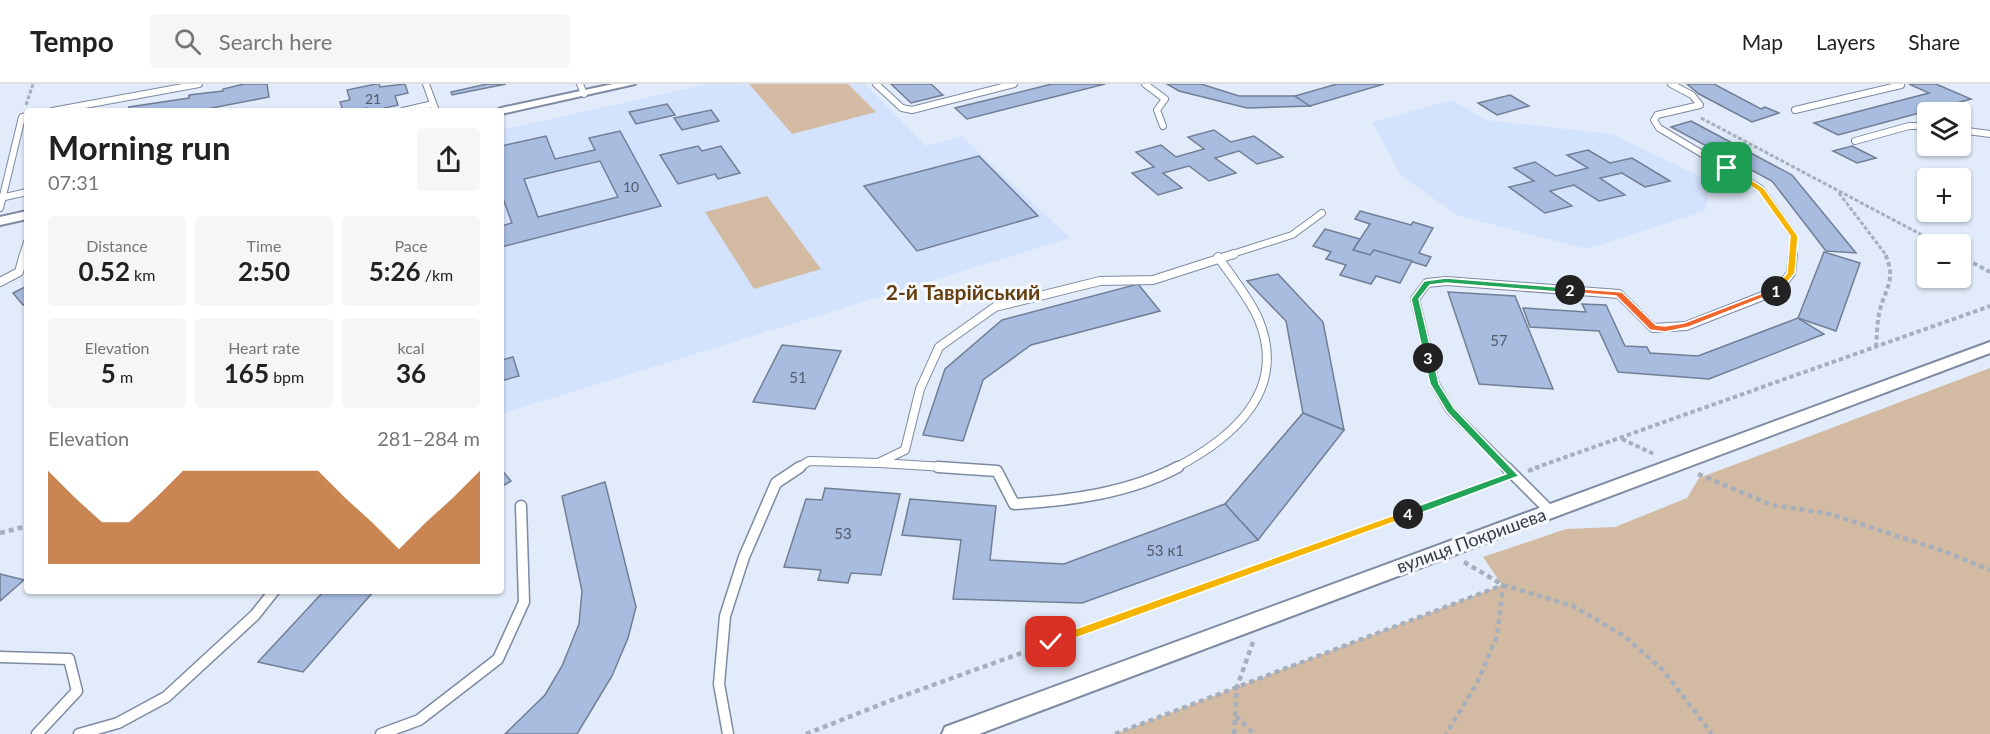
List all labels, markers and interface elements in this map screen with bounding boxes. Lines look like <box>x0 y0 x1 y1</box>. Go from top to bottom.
search box <box>150 14 570 68</box>
text: Tempo <box>30 24 114 58</box>
icon: search <box>171 25 204 58</box>
text: Search here <box>219 28 332 55</box>
text: Map <box>1742 29 1783 54</box>
text: Layers <box>1816 29 1875 54</box>
text: Share <box>1908 29 1960 54</box>
house number: 21 <box>365 90 381 107</box>
map controls <box>1917 102 1971 288</box>
button: layers <box>1917 102 1971 156</box>
text: Morning run <box>48 127 231 167</box>
button: share <box>417 128 480 191</box>
pin <box>1701 142 1752 193</box>
icon: arrive <box>1710 151 1743 184</box>
button: + <box>1917 168 1971 222</box>
text: 07:31 <box>48 170 99 194</box>
house number: 10 <box>623 178 639 195</box>
button: − <box>1917 234 1971 288</box>
text: Distance <box>86 236 148 255</box>
text: Time <box>247 236 281 255</box>
text: Pace <box>394 236 428 255</box>
text: 0.52 <box>79 255 130 287</box>
text: 2:50 <box>238 255 290 287</box>
text: 5:26 <box>369 255 421 287</box>
text: km <box>130 265 155 284</box>
text: /km <box>421 265 453 284</box>
pin: 2 <box>1555 275 1585 305</box>
pin: 1 <box>1761 276 1791 306</box>
district label: 2-й Таврійський <box>886 279 1040 304</box>
text: 2 <box>1565 280 1575 299</box>
text: 1 <box>1771 281 1781 300</box>
house number: 57 <box>1490 331 1508 349</box>
text: Elevation <box>85 338 150 357</box>
text: Heart rate <box>228 338 300 357</box>
text: kcal <box>397 338 425 357</box>
pin: 3 <box>1413 343 1443 373</box>
text: 3 <box>1423 348 1433 367</box>
text: 5 <box>101 357 116 389</box>
text: 165 <box>224 357 269 389</box>
text: 36 <box>396 357 426 389</box>
text: m <box>116 367 133 386</box>
text: bpm <box>269 367 304 386</box>
house number: 51 <box>789 368 807 386</box>
text: Elevation <box>48 426 129 450</box>
text: 281–284 m <box>377 426 480 450</box>
pin: 4 <box>1393 499 1423 529</box>
street label: вулиця Покришева <box>1393 503 1549 577</box>
text: 4 <box>1403 504 1413 523</box>
house number: 53 <box>834 524 852 542</box>
house number: 53 к1 <box>1146 541 1184 559</box>
pin <box>1025 616 1076 667</box>
icon: check <box>1034 625 1067 658</box>

